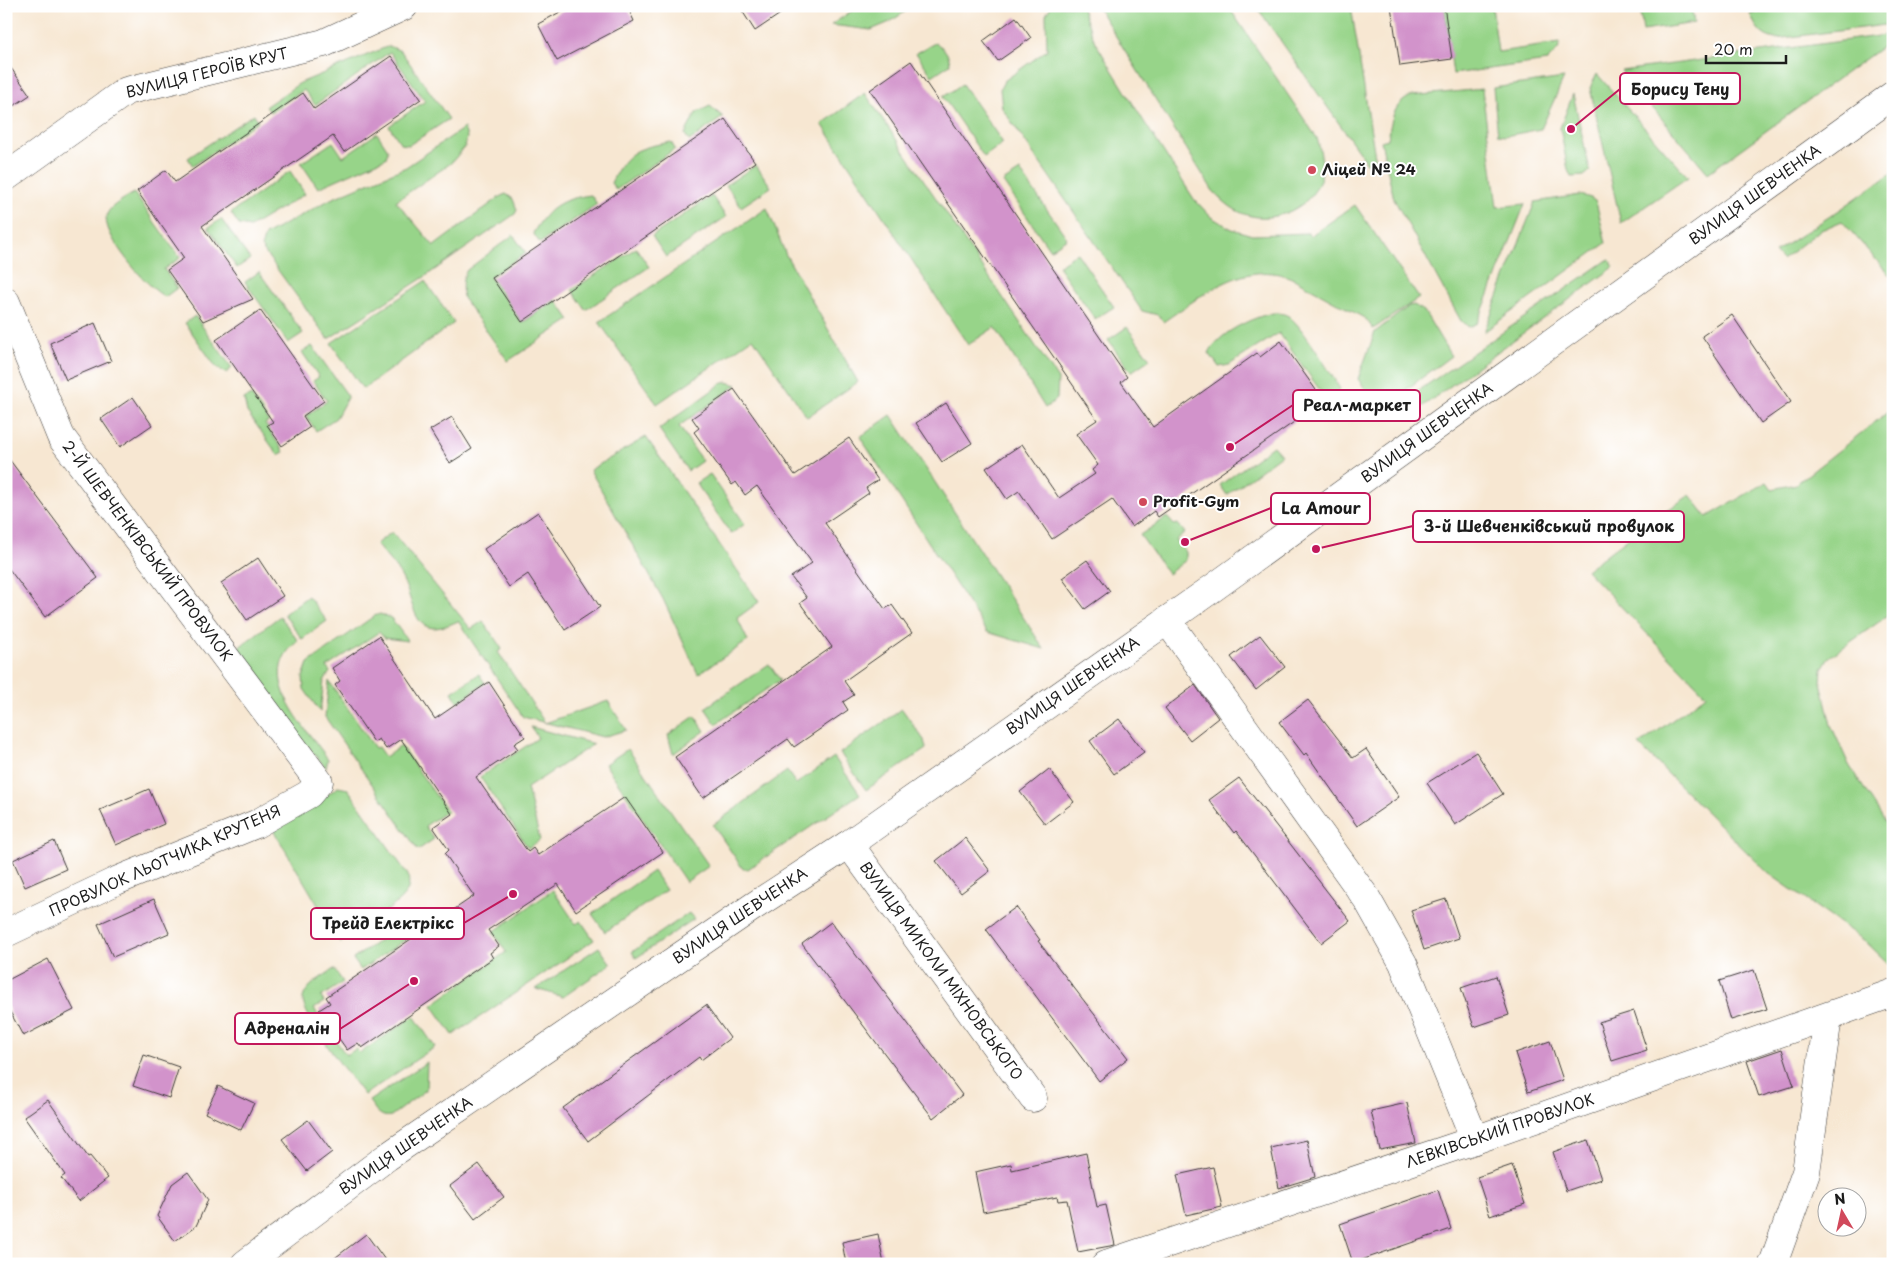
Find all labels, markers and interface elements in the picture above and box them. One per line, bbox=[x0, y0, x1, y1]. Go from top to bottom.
scale bar bbox=[1706, 32, 1786, 64]
text: 20 m bbox=[1714, 37, 1753, 60]
street label: ВУЛИЦЯ ГЕРОЇВ КРУТ bbox=[123, 40, 291, 103]
callout: Борису Тену bbox=[1620, 73, 1740, 104]
text: Борису Тену bbox=[1631, 76, 1729, 100]
street label: ВУЛИЦЯ ШЕВЧЕНКА bbox=[1683, 138, 1825, 250]
place label: Ліцей № 24 bbox=[1322, 157, 1416, 180]
marker: Ліцей № 24 bbox=[1306, 164, 1318, 176]
street label: ВУЛИЦЯ ШЕВЧЕНКА bbox=[1355, 376, 1497, 488]
callout: Реал-маркет bbox=[1293, 390, 1420, 421]
text: Реал-маркет bbox=[1303, 392, 1412, 416]
street label: 2-Й ШЕВЧЕНКІВСЬКИЙ ПРОВУЛОК bbox=[58, 435, 239, 665]
place label: Profit-Gym bbox=[1153, 489, 1239, 512]
callout: La Amour bbox=[1271, 493, 1370, 524]
text: La Amour bbox=[1281, 495, 1361, 519]
marker: Profit-Gym bbox=[1137, 496, 1149, 508]
callout: 3-й Шевченківський провулок bbox=[1413, 511, 1684, 542]
text: 3-й Шевченківський провулок bbox=[1424, 513, 1675, 537]
street label: ВУЛИЦЯ ШЕВЧЕНКА bbox=[1001, 630, 1144, 740]
street label: ПРОВУЛОК ЛЬОТЧИКА КРУТЕНЯ bbox=[45, 798, 284, 921]
street label: ВУЛИЦЯ МИКОЛИ МІХНОВСЬКОГО bbox=[855, 856, 1029, 1084]
street label: ВУЛИЦЯ ШЕВЧЕНКА bbox=[667, 861, 811, 969]
callout: Трейд Електрікс bbox=[311, 908, 464, 939]
text: Трейд Електрікс bbox=[322, 910, 454, 934]
callout: Адреналін bbox=[235, 1013, 340, 1044]
text: Адреналін bbox=[243, 1015, 330, 1039]
street label: ЛЕВКІВСЬКИЙ ПРОВУЛОК bbox=[1402, 1086, 1597, 1173]
street label: ВУЛИЦЯ ШЕВЧЕНКА bbox=[334, 1090, 477, 1200]
text: N bbox=[1833, 1187, 1847, 1210]
north arrow bbox=[1816, 1188, 1866, 1238]

